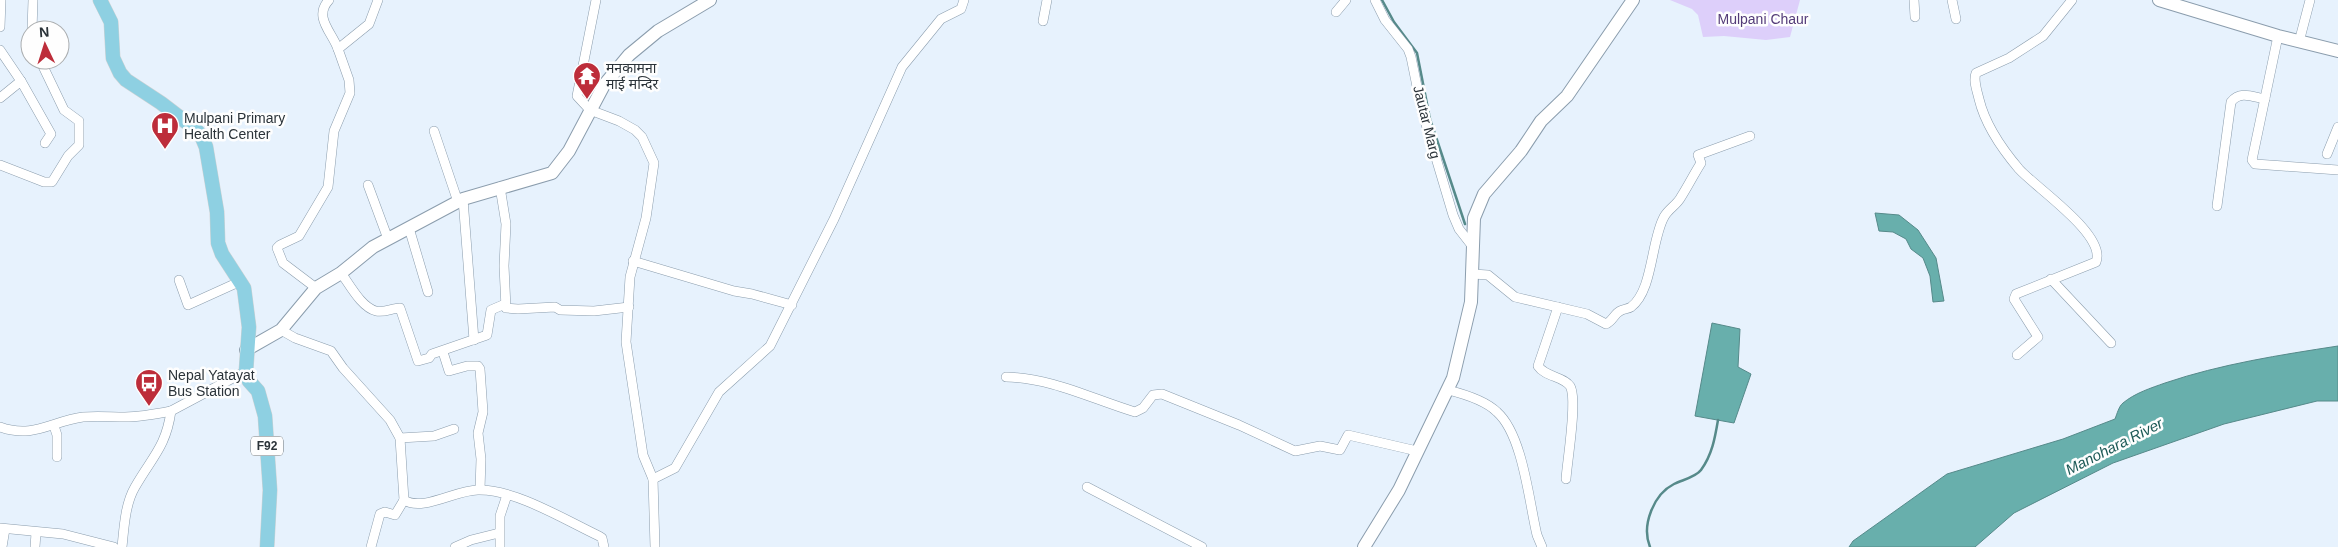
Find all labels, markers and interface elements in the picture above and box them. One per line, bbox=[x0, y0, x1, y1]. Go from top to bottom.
park label: Mulpani Chaur bbox=[1717, 11, 1809, 27]
north arrow bbox=[20, 20, 70, 70]
text: N bbox=[38, 24, 50, 40]
place label: मनकामना माई मन्दिर bbox=[606, 60, 659, 92]
temple icon: मनकामना माई मन्दिर bbox=[572, 61, 602, 100]
street label: Jautar Marg bbox=[1410, 84, 1444, 160]
place label: Mulpani Primary Health Center bbox=[184, 110, 285, 142]
hospital icon: Mulpani Primary Health Center bbox=[150, 111, 180, 150]
place label: Nepal Yatayat Bus Station bbox=[168, 367, 255, 399]
bus stop icon: Nepal Yatayat Bus Station bbox=[134, 368, 164, 407]
water label: Manohara River bbox=[2063, 414, 2166, 478]
road number: F92 bbox=[251, 436, 283, 456]

